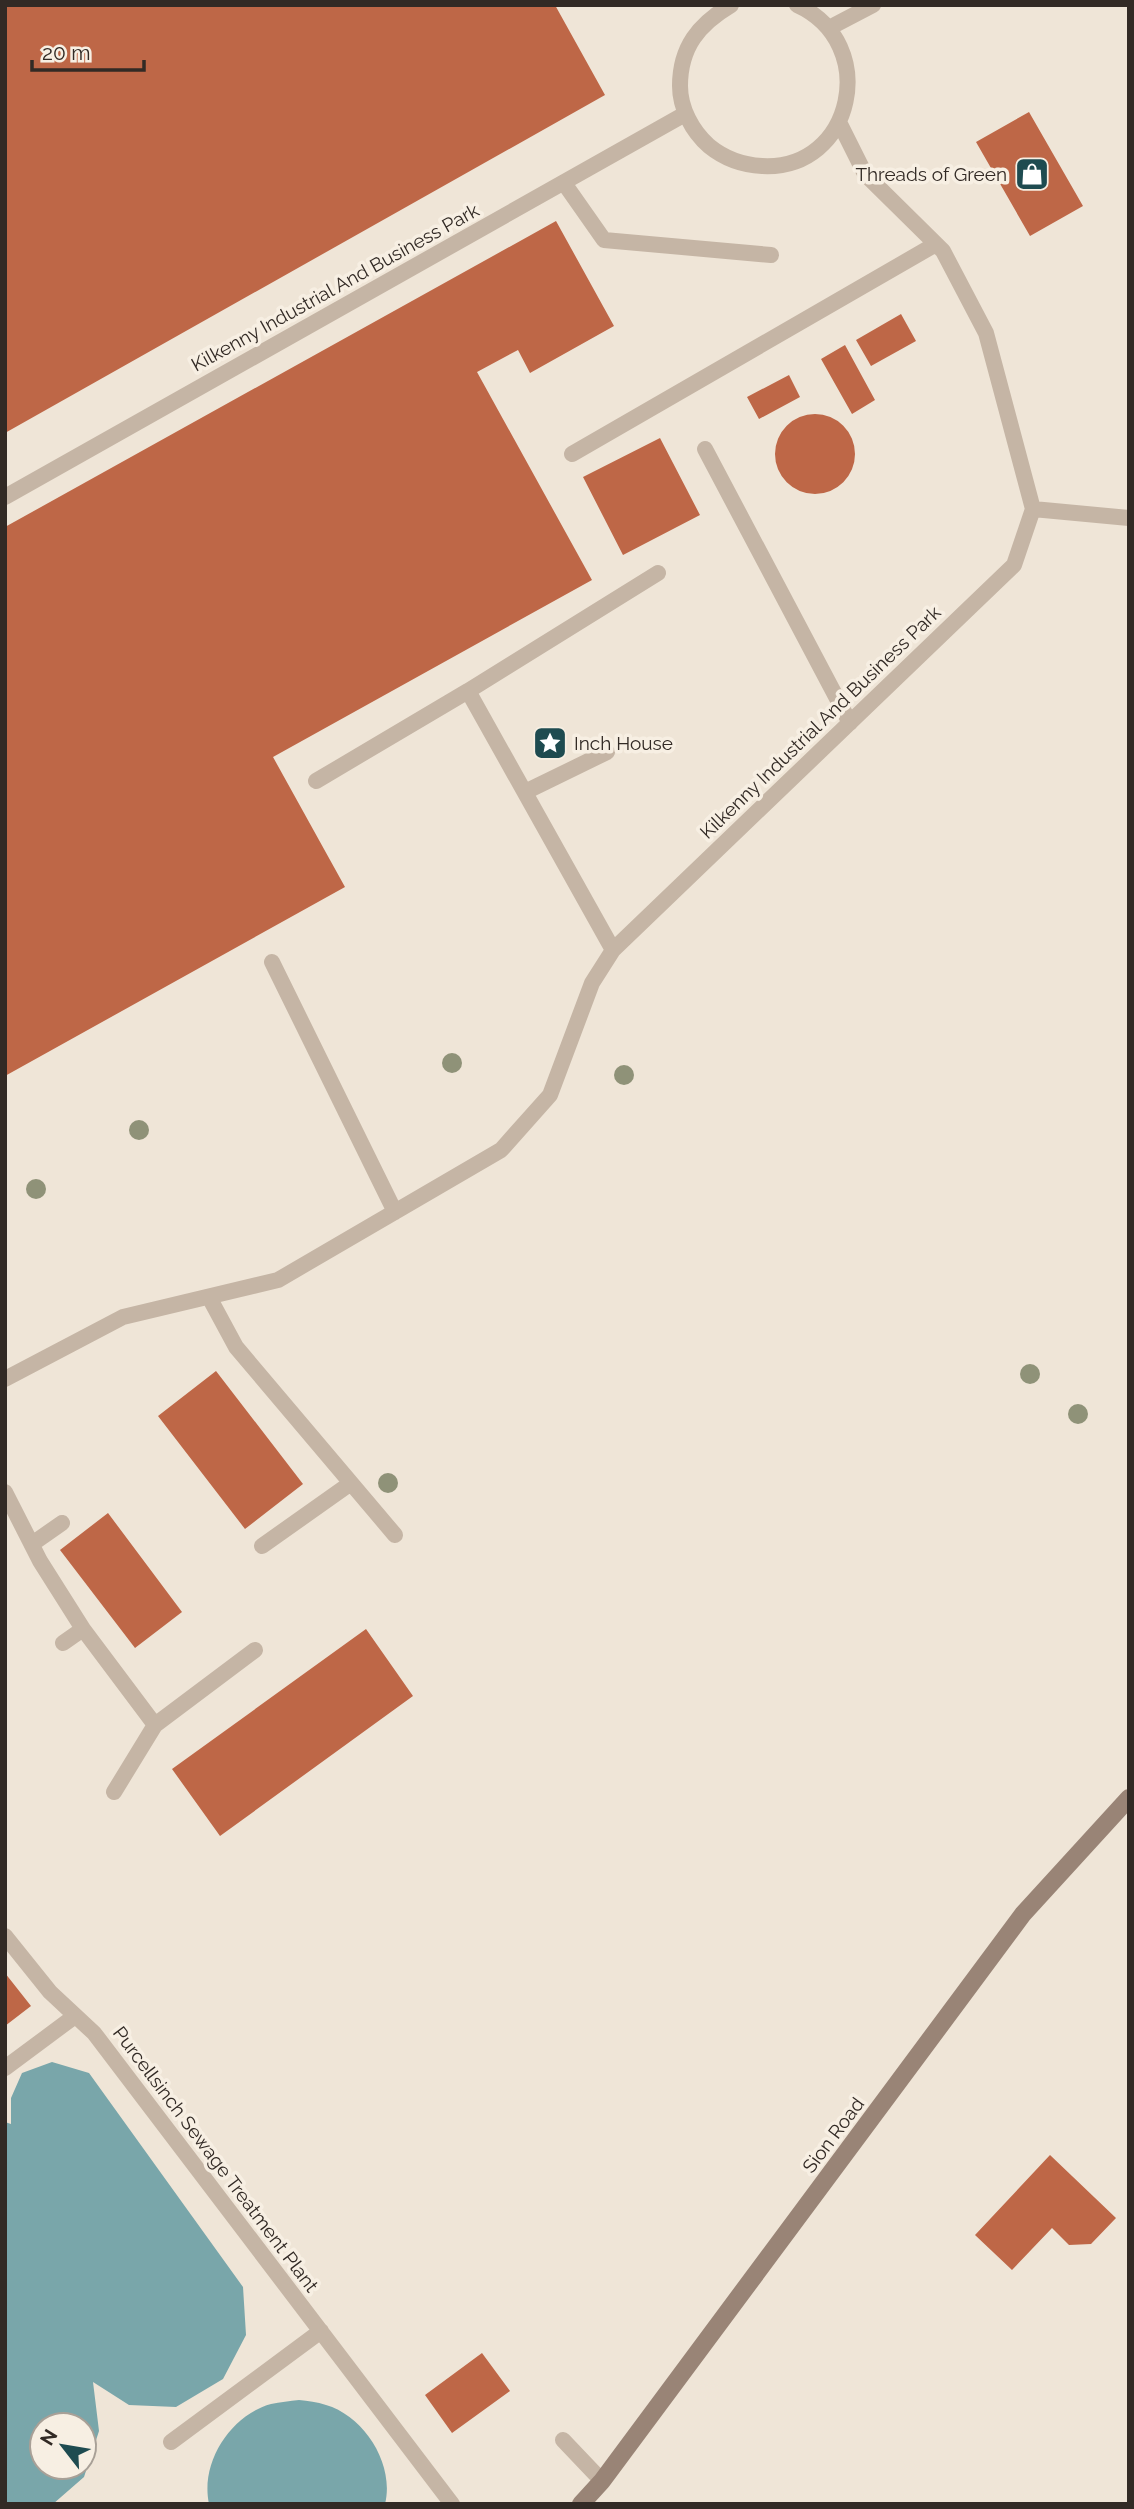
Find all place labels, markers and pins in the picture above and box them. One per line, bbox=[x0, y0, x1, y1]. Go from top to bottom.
shop icon: Threads of Green bbox=[1013, 155, 1051, 193]
place label: Threads of Green bbox=[855, 163, 1007, 185]
place icon: Inch House bbox=[531, 724, 569, 762]
place label: Inch House bbox=[574, 732, 673, 754]

